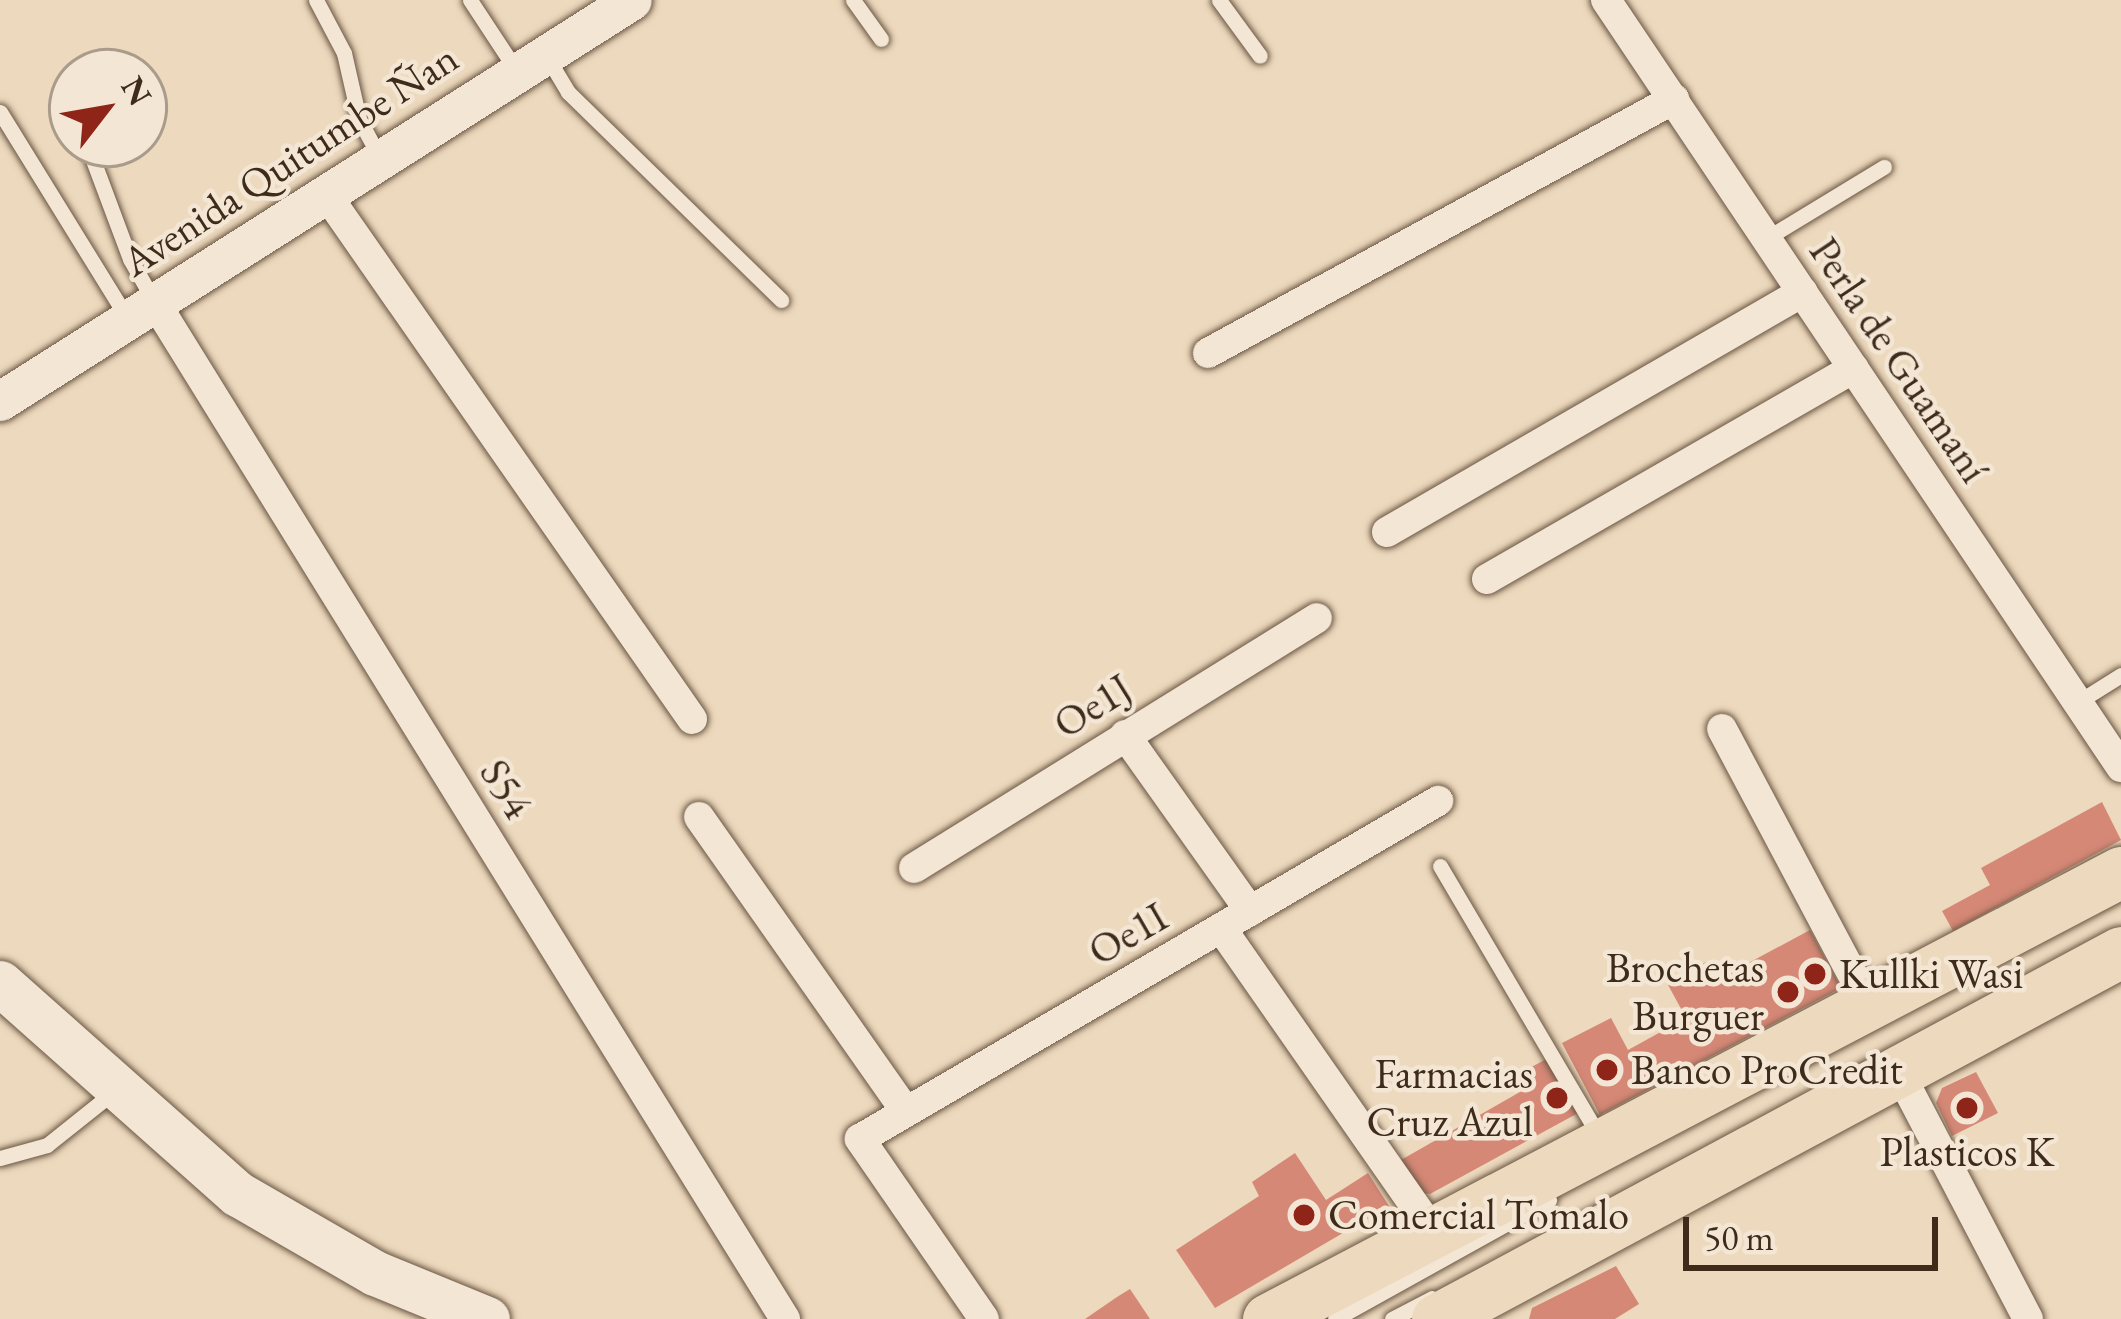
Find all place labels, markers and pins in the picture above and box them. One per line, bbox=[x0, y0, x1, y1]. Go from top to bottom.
place label: Brochetas Burguer bbox=[1606, 943, 1764, 1042]
place label: Kullki Wasi bbox=[1839, 949, 2023, 999]
marker: Kullki Wasi bbox=[1802, 961, 1828, 987]
marker: Brochetas Burguer bbox=[1775, 979, 1801, 1005]
place label: Banco ProCredit bbox=[1631, 1045, 1903, 1095]
place label: Farmacias Cruz Azul bbox=[1367, 1049, 1533, 1148]
marker: Banco ProCredit bbox=[1594, 1057, 1620, 1083]
marker: Farmacias Cruz Azul bbox=[1544, 1085, 1570, 1111]
marker: Plasticos K bbox=[1954, 1095, 1980, 1121]
place label: Plasticos K bbox=[1880, 1127, 2054, 1177]
place label: Comercial Tomalo bbox=[1328, 1190, 1629, 1240]
marker: Comercial Tomalo bbox=[1291, 1202, 1317, 1228]

